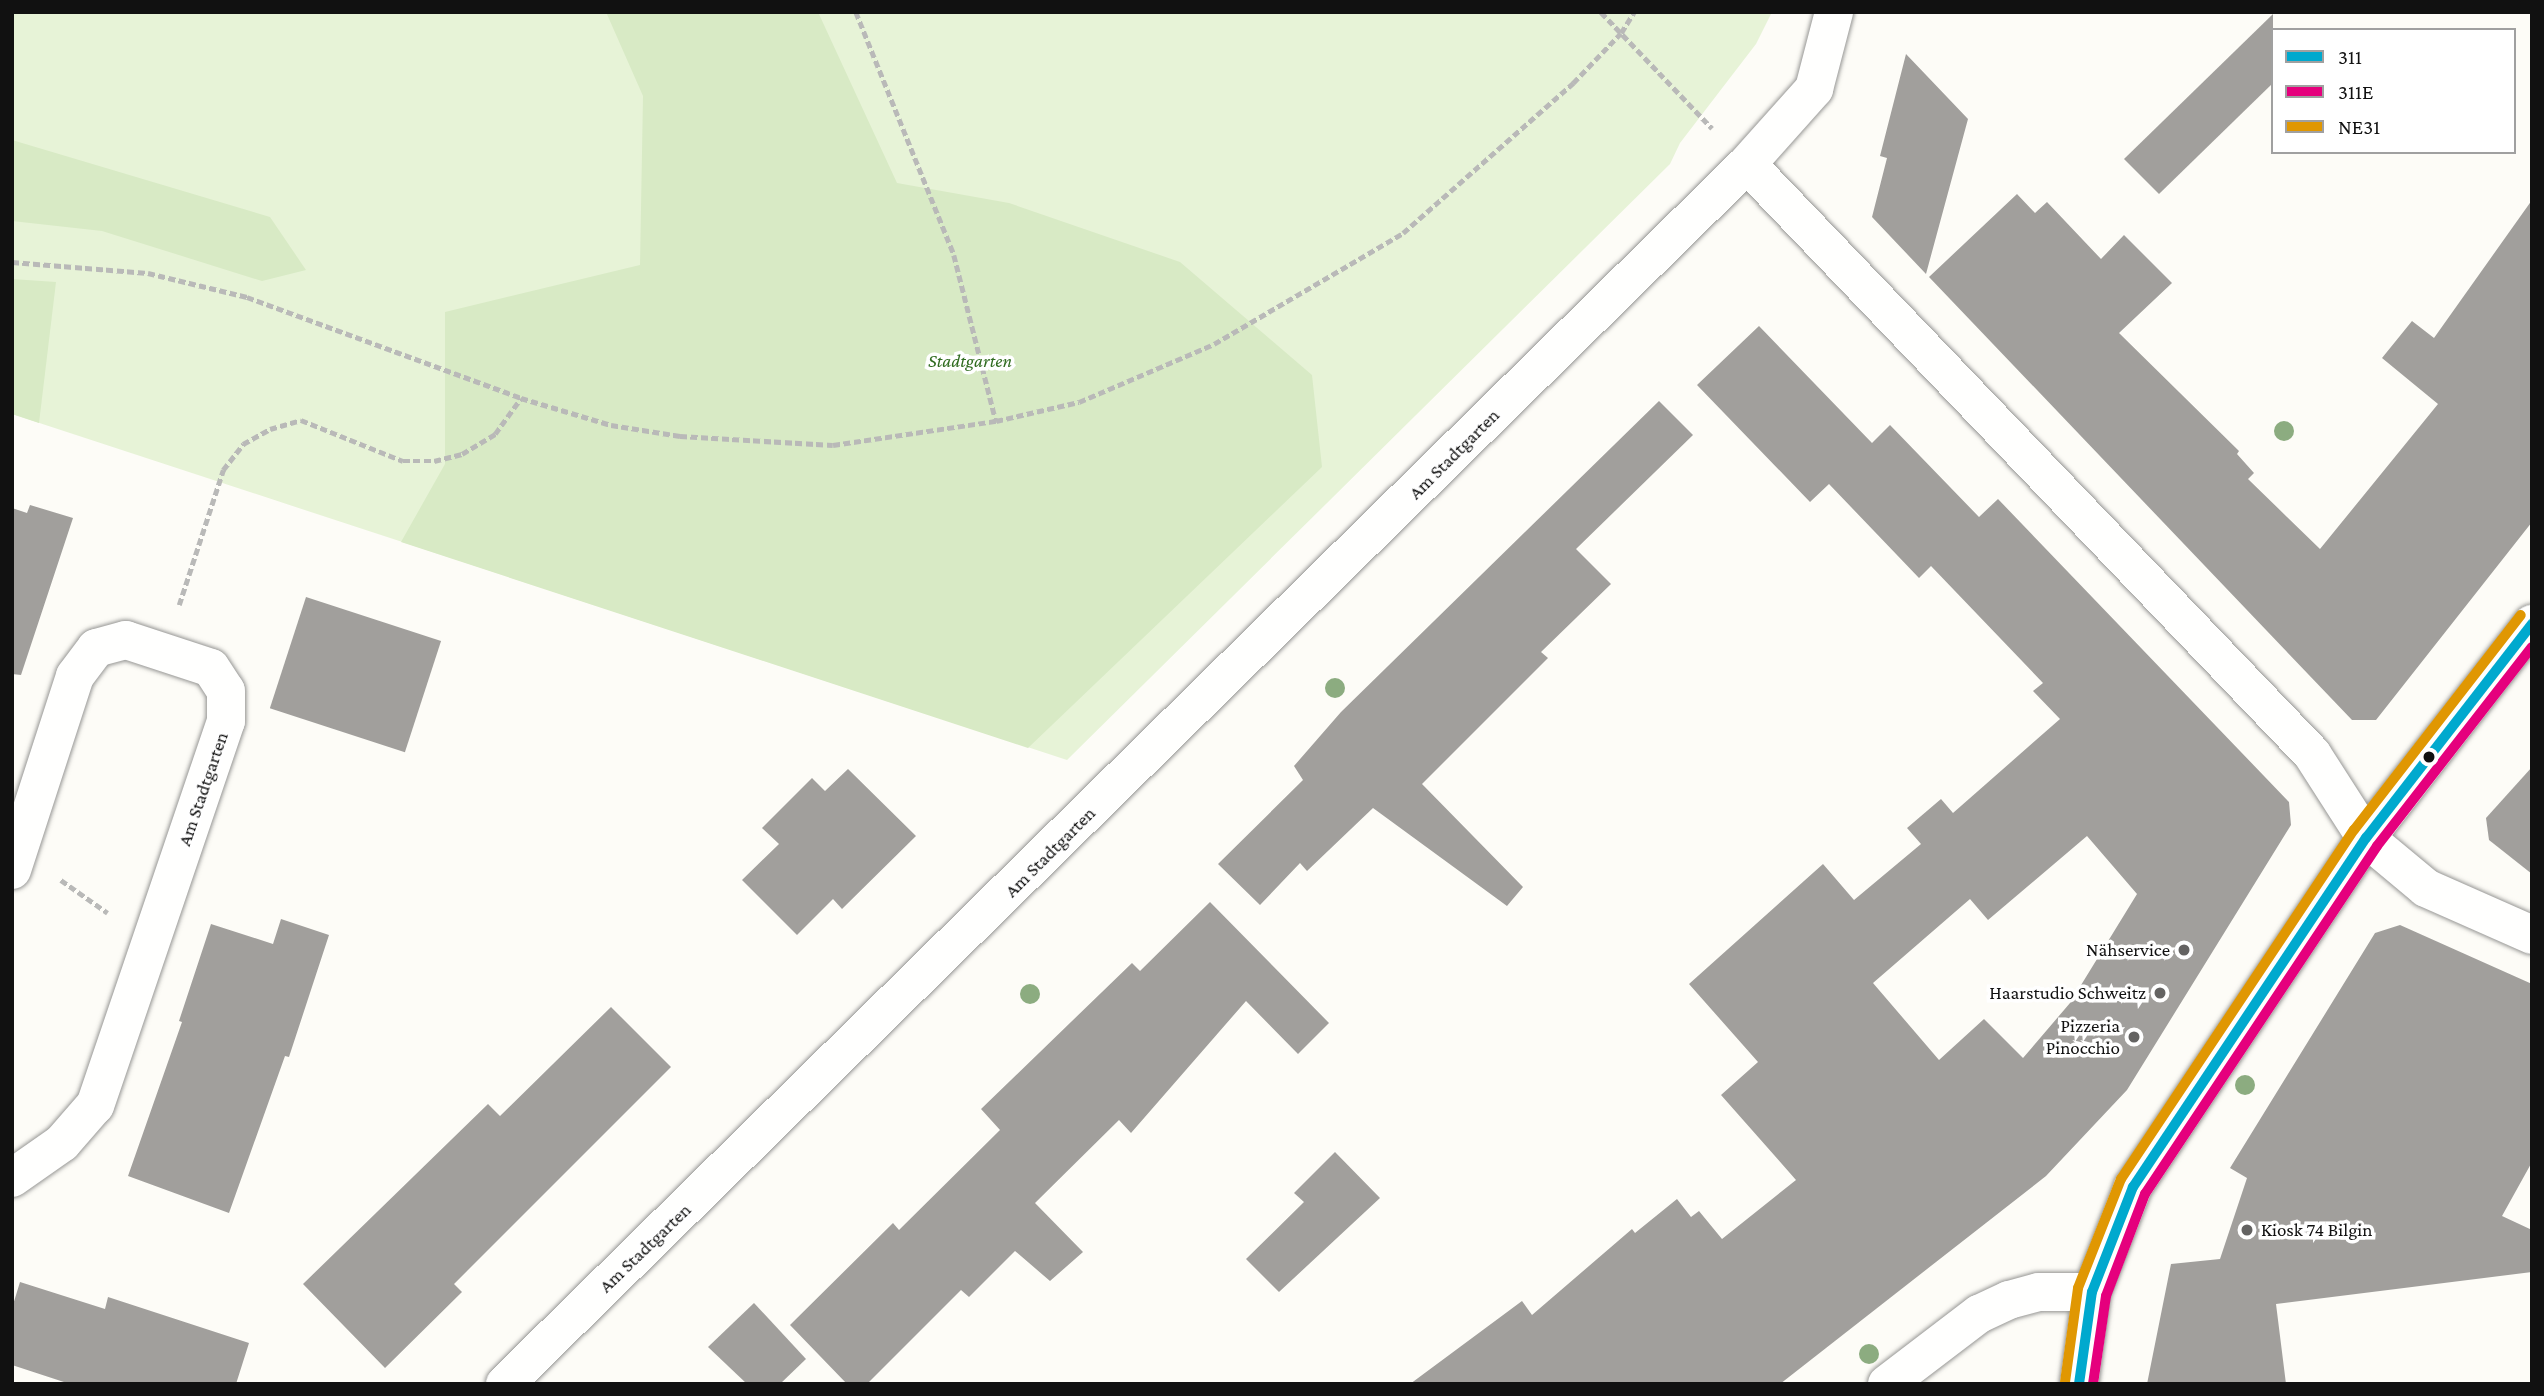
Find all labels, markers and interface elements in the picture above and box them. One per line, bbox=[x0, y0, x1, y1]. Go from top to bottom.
legend bbox=[2271, 28, 2516, 154]
text: 311 bbox=[2338, 45, 2362, 69]
text: 311E bbox=[2338, 80, 2373, 104]
text: NE31 bbox=[2338, 115, 2380, 139]
park label: Stadtgarten bbox=[928, 350, 1012, 372]
street label: Am Stadtgarten bbox=[1404, 404, 1504, 504]
street label: Am Stadtgarten bbox=[173, 729, 233, 849]
unlabelled marker bbox=[2422, 750, 2436, 764]
street label: Am Stadtgarten bbox=[1000, 802, 1100, 902]
place label: Nähservice bbox=[2086, 939, 2170, 961]
marker: Nähservice bbox=[2176, 942, 2192, 958]
place label: Haarstudio Schweitz bbox=[1989, 982, 2146, 1004]
marker: Haarstudio Schweitz bbox=[2152, 985, 2168, 1001]
place label: Pizzeria Pinocchio bbox=[2046, 1015, 2120, 1059]
marker: Pizzeria Pinocchio bbox=[2126, 1029, 2142, 1045]
street label: Am Stadtgarten bbox=[594, 1198, 696, 1298]
place label: Kiosk 74 Bilgin bbox=[2261, 1219, 2373, 1241]
marker: Kiosk 74 Bilgin bbox=[2239, 1222, 2255, 1238]

